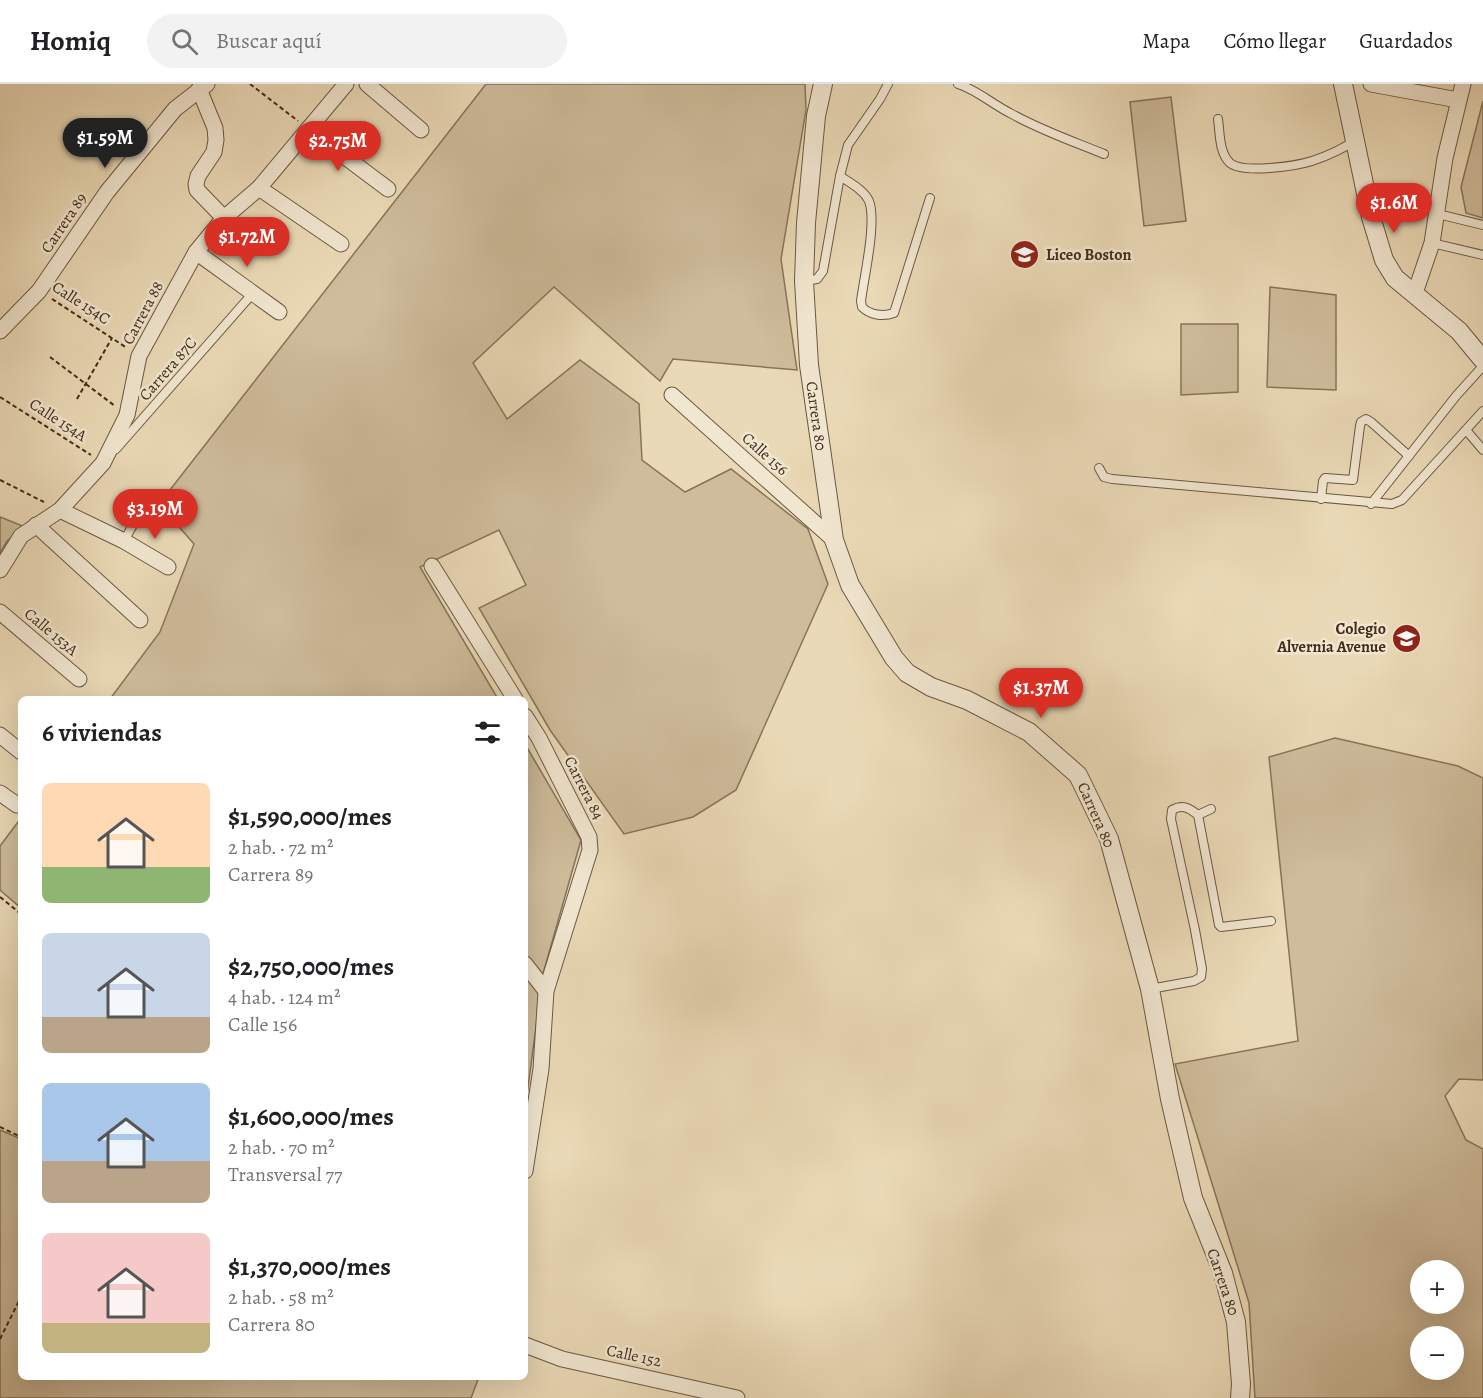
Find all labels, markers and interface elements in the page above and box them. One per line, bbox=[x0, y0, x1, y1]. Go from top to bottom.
search box bbox=[147, 14, 567, 68]
text: Homiq bbox=[30, 22, 111, 60]
icon: search bbox=[168, 25, 201, 58]
text: Buscar aquí bbox=[216, 26, 322, 56]
text: Mapa bbox=[1142, 27, 1190, 55]
text: Cómo llegar bbox=[1223, 27, 1326, 55]
text: Guardados bbox=[1359, 27, 1453, 55]
pin: $1.59M bbox=[56, 118, 154, 169]
pin: $2.75M bbox=[289, 121, 387, 172]
text: $1.59M bbox=[77, 124, 133, 151]
text: $2.75M bbox=[309, 127, 367, 154]
pin: $1.6M bbox=[1352, 183, 1436, 234]
street label: Carrera 89 bbox=[36, 189, 92, 257]
text: $1.6M bbox=[1370, 189, 1418, 216]
pin: $1.72M bbox=[198, 217, 296, 268]
text: $1.72M bbox=[219, 223, 276, 250]
school or university icon: Liceo Boston bbox=[1009, 239, 1041, 271]
place label: Liceo Boston bbox=[1046, 244, 1132, 266]
street label: Calle 154C bbox=[48, 276, 114, 330]
street label: Carrera 88 bbox=[117, 277, 169, 349]
street label: Carrera 87C bbox=[134, 332, 202, 406]
street label: Carrera 80 bbox=[800, 380, 832, 452]
street label: Calle 154A bbox=[25, 393, 92, 447]
street label: Calle 156 bbox=[737, 427, 793, 481]
pin: $3.19M bbox=[106, 489, 204, 540]
text: $3.19M bbox=[127, 495, 183, 522]
street label: Calle 153A bbox=[19, 603, 83, 661]
place label: Colegio Alvernia Avenue bbox=[1276, 618, 1386, 658]
school or university icon: Colegio Alvernia Avenue bbox=[1391, 622, 1423, 654]
pin: $1.37M bbox=[992, 668, 1090, 719]
text: $1.37M bbox=[1013, 674, 1069, 701]
text: 6 viviendas bbox=[42, 715, 162, 750]
icon: filters bbox=[471, 716, 504, 749]
street label: Carrera 84 bbox=[559, 753, 609, 823]
street label: Carrera 80 bbox=[1072, 779, 1120, 851]
text: $1,590,000/mes bbox=[228, 799, 392, 834]
icon: home bbox=[90, 807, 162, 879]
text: 2 hab. · 72 m² bbox=[228, 834, 333, 861]
text: Carrera 89 bbox=[228, 861, 313, 888]
text: $2,750,000/mes bbox=[228, 949, 394, 984]
icon: home bbox=[90, 957, 162, 1029]
text: 4 hab. · 124 m² bbox=[228, 984, 341, 1011]
text: Calle 156 bbox=[228, 1011, 297, 1038]
text: $1,600,000/mes bbox=[228, 1099, 394, 1134]
icon: home bbox=[90, 1107, 162, 1179]
text: 2 hab. · 70 m² bbox=[228, 1134, 335, 1161]
text: Transversal 77 bbox=[228, 1161, 342, 1188]
street label: Carrera 80 bbox=[1201, 1246, 1245, 1318]
text: $1,370,000/mes bbox=[228, 1249, 391, 1284]
icon: home bbox=[90, 1257, 162, 1329]
map controls bbox=[1410, 1260, 1464, 1380]
button: + bbox=[1410, 1260, 1464, 1314]
text: 2 hab. · 58 m² bbox=[228, 1284, 334, 1311]
text: Carrera 80 bbox=[228, 1311, 315, 1338]
button: − bbox=[1410, 1326, 1464, 1380]
street label: Calle 152 bbox=[605, 1339, 664, 1373]

